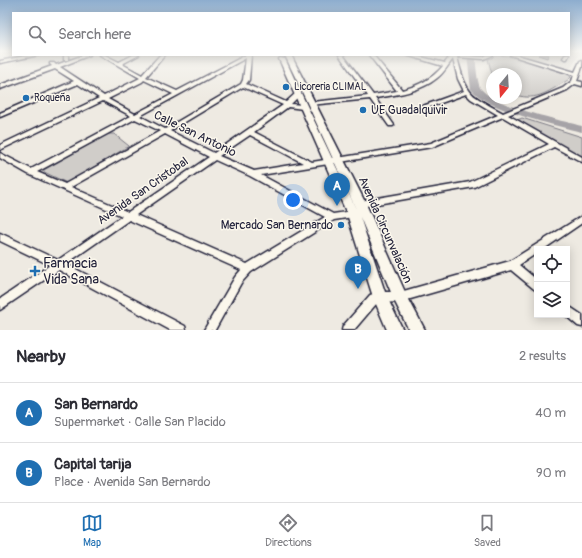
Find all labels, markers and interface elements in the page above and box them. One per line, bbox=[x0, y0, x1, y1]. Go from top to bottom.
search box bbox=[12, 12, 570, 56]
icon: search bbox=[26, 23, 48, 45]
text: Search here bbox=[58, 25, 131, 44]
north arrow bbox=[486, 68, 522, 104]
place label: Licoreria CLIMAL bbox=[294, 81, 367, 93]
marker: Licoreria CLIMAL bbox=[281, 82, 291, 92]
place label: Roqueña bbox=[34, 92, 71, 104]
marker: Roqueña bbox=[21, 93, 31, 103]
place label: UE Guadalquivir bbox=[371, 103, 448, 118]
marker: UE Guadalquivir bbox=[358, 105, 368, 115]
street label: Calle San Antonio bbox=[151, 108, 239, 161]
street label: Avenida San Cristobal bbox=[95, 154, 191, 228]
pin: A bbox=[324, 173, 350, 206]
street label: Avenida Circunvalación bbox=[355, 174, 415, 286]
your location bbox=[283, 190, 303, 210]
place label: Mercado San Bernardo bbox=[221, 218, 334, 233]
marker: Mercado San Bernardo bbox=[336, 220, 346, 230]
map controls bbox=[534, 246, 570, 318]
button: locate bbox=[534, 246, 570, 282]
place label: Farmacia Vida Sana bbox=[43, 255, 99, 288]
pin: B bbox=[345, 256, 371, 289]
marker: Farmacia Vida Sana bbox=[30, 266, 40, 276]
button: layers bbox=[534, 282, 570, 318]
text: Nearby bbox=[16, 346, 65, 367]
text: 2 results bbox=[519, 348, 566, 364]
text: San Bernardo bbox=[54, 395, 138, 414]
text: A bbox=[25, 405, 33, 421]
text: 40 m bbox=[535, 405, 566, 421]
text: Supermarket · Calle San Placido bbox=[54, 414, 226, 430]
text: Capital tarija bbox=[54, 455, 132, 474]
text: B bbox=[25, 465, 33, 481]
text: 90 m bbox=[536, 465, 566, 481]
text: Place · Avenida San Bernardo bbox=[54, 474, 210, 490]
tab: Map bbox=[81, 512, 103, 549]
tab: Directions bbox=[265, 512, 312, 549]
tab: Saved bbox=[474, 512, 501, 549]

